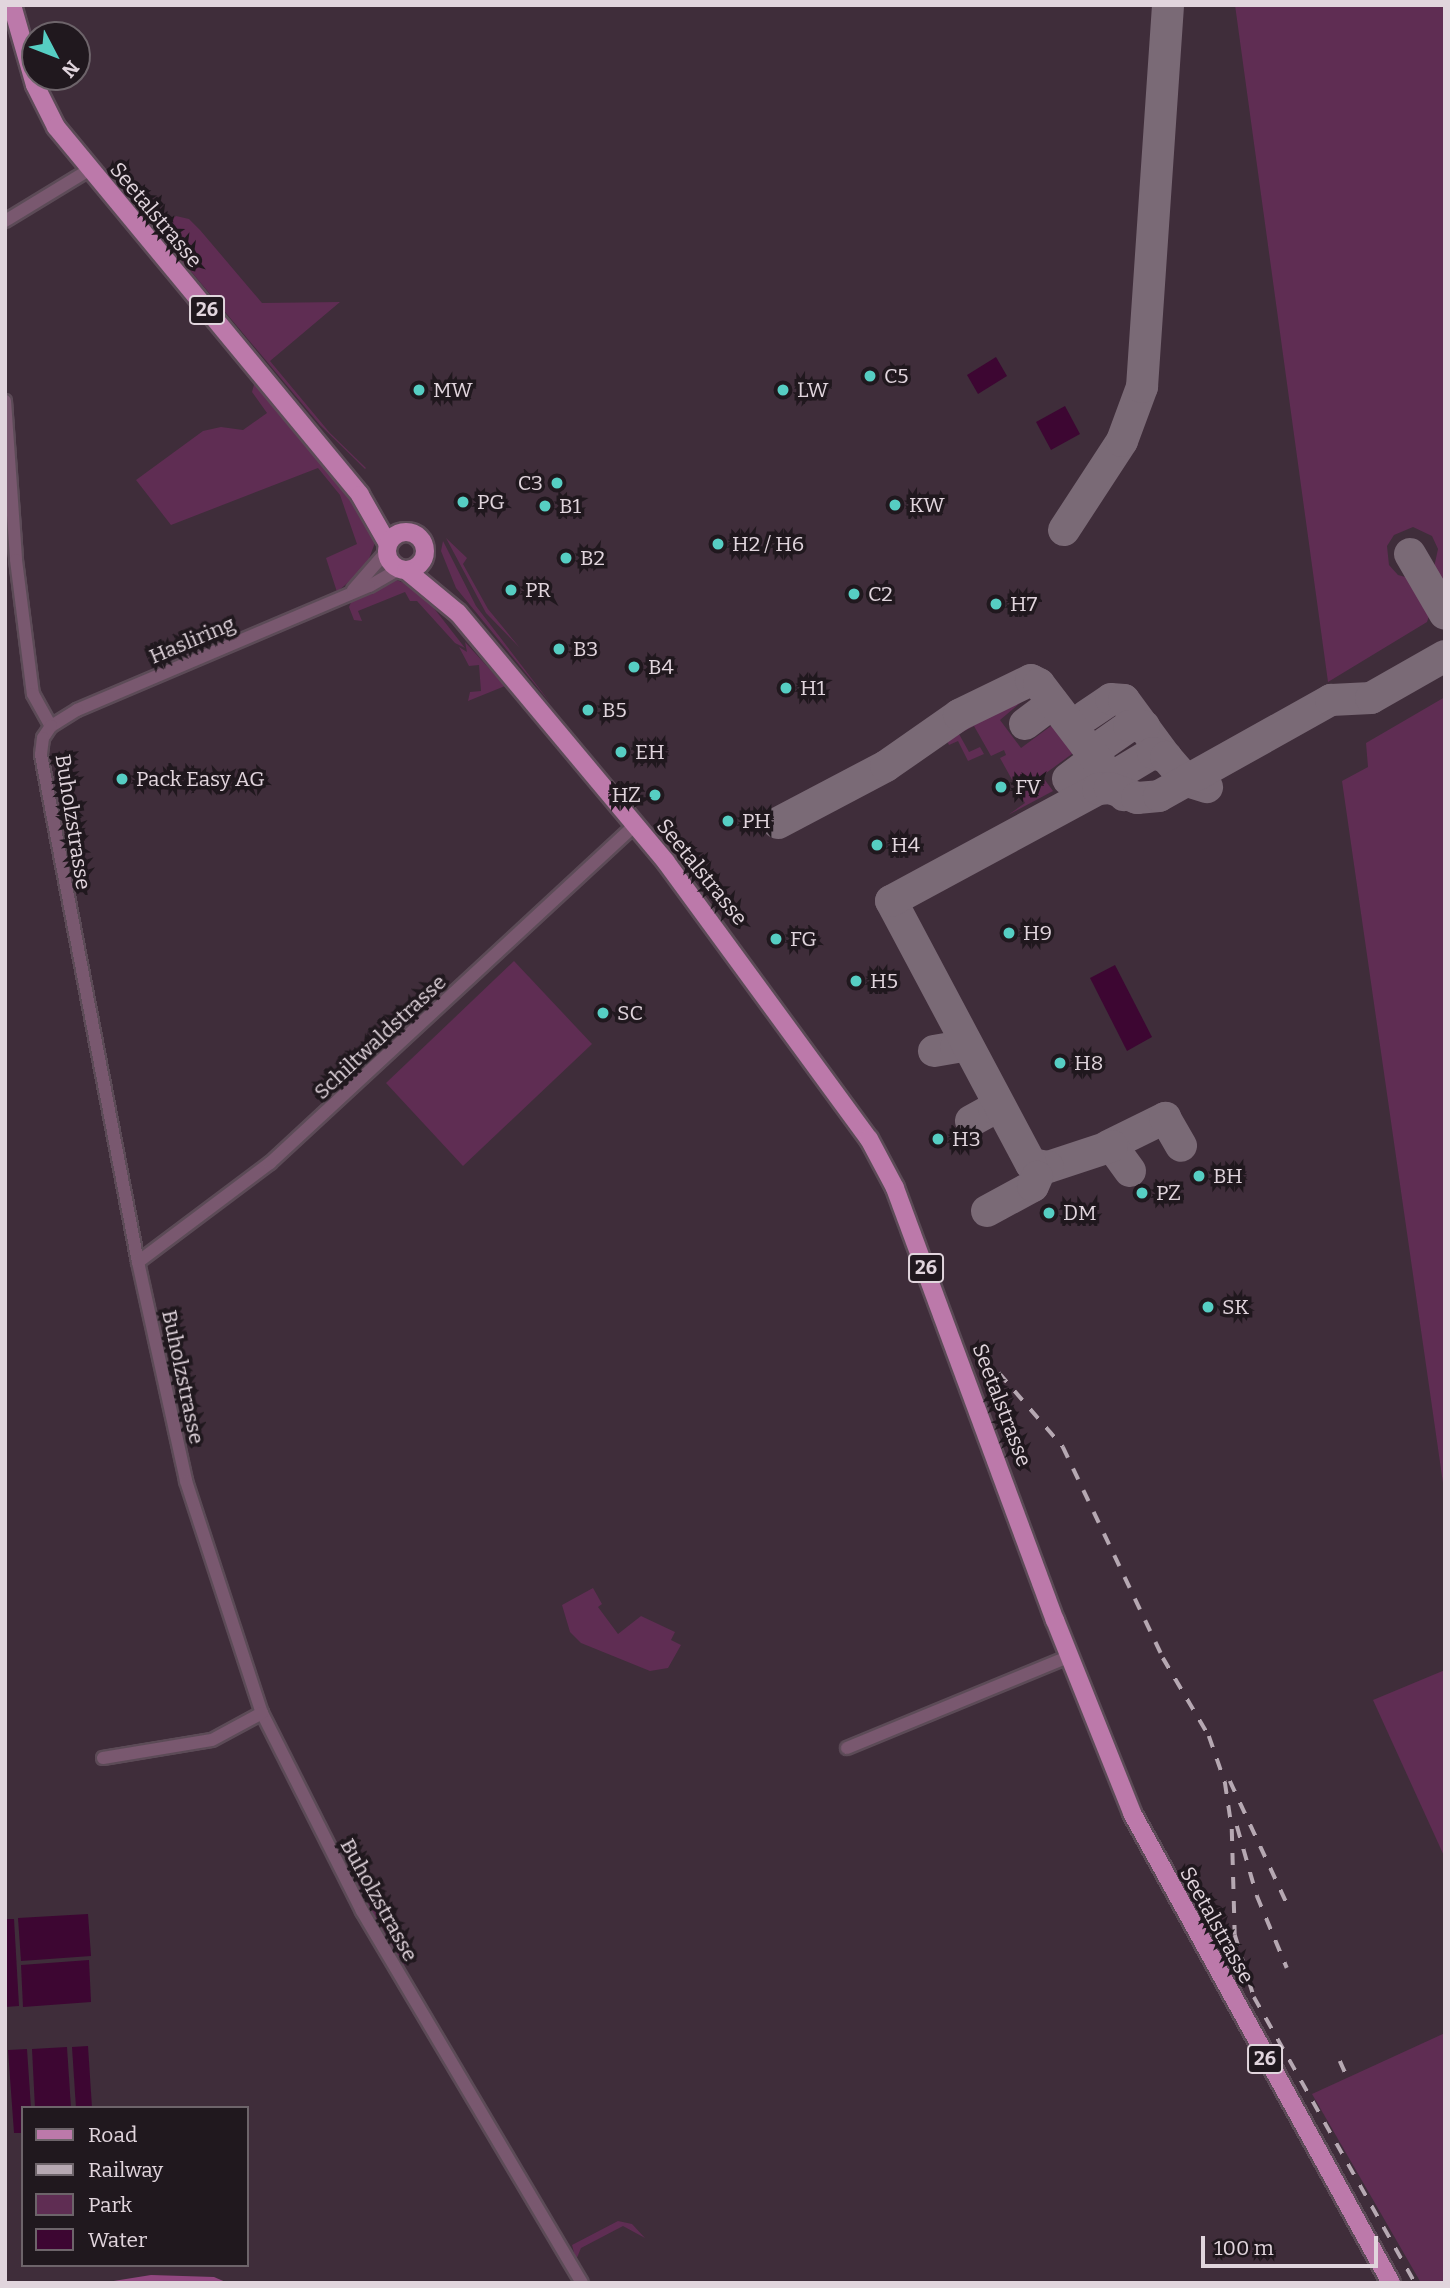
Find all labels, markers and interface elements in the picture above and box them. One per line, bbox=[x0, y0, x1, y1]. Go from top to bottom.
north arrow bbox=[21, 21, 91, 91]
text: N bbox=[57, 56, 84, 82]
street label: Seetalstrasse bbox=[105, 157, 207, 273]
road number: 26 bbox=[188, 294, 226, 326]
place label: C5 bbox=[884, 363, 908, 389]
marker: C5 bbox=[862, 368, 878, 384]
place label: MW bbox=[433, 377, 473, 403]
place label: LW bbox=[797, 377, 828, 403]
marker: MW bbox=[411, 382, 427, 398]
marker: LW bbox=[775, 382, 791, 398]
place label: C3 bbox=[518, 470, 543, 496]
marker: C3 bbox=[549, 475, 565, 491]
place label: PG bbox=[477, 489, 505, 515]
place label: KW bbox=[909, 492, 945, 518]
place label: B1 bbox=[559, 493, 581, 519]
marker: PG bbox=[455, 494, 471, 510]
marker: KW bbox=[887, 497, 903, 513]
marker: B1 bbox=[537, 498, 553, 514]
place label: H2 / H6 bbox=[732, 531, 804, 557]
marker: H2 / H6 bbox=[710, 536, 726, 552]
place label: B2 bbox=[580, 545, 605, 571]
marker: B2 bbox=[558, 550, 574, 566]
place label: PR bbox=[525, 577, 551, 603]
place label: C2 bbox=[868, 581, 893, 607]
marker: PR bbox=[503, 582, 519, 598]
marker: C2 bbox=[846, 586, 862, 602]
place label: H7 bbox=[1010, 591, 1037, 617]
marker: H7 bbox=[988, 596, 1004, 612]
street label: Hasliring bbox=[145, 611, 239, 669]
place label: B3 bbox=[573, 636, 598, 662]
marker: B3 bbox=[551, 641, 567, 657]
place label: B4 bbox=[648, 654, 674, 680]
marker: B4 bbox=[626, 659, 642, 675]
place label: H1 bbox=[800, 675, 825, 701]
marker: H1 bbox=[778, 680, 794, 696]
place label: B5 bbox=[602, 697, 627, 723]
marker: B5 bbox=[580, 702, 596, 718]
place label: EH bbox=[635, 739, 665, 765]
marker: EH bbox=[613, 744, 629, 760]
street label: Buholzstrasse bbox=[50, 753, 96, 891]
place label: Pack Easy AG bbox=[136, 766, 265, 792]
marker: Pack Easy AG bbox=[114, 771, 130, 787]
place label: FV bbox=[1015, 774, 1041, 800]
marker: FV bbox=[993, 779, 1009, 795]
place label: HZ bbox=[612, 782, 641, 808]
marker: HZ bbox=[647, 787, 663, 803]
place label: PH bbox=[742, 808, 771, 834]
marker: PH bbox=[720, 813, 736, 829]
street label: Seetalstrasse bbox=[651, 814, 753, 930]
place label: H4 bbox=[891, 832, 920, 858]
marker: H4 bbox=[869, 837, 885, 853]
place label: H9 bbox=[1023, 920, 1052, 946]
marker: H9 bbox=[1001, 925, 1017, 941]
place label: FG bbox=[790, 926, 817, 952]
marker: FG bbox=[768, 931, 784, 947]
place label: H5 bbox=[870, 968, 898, 994]
street label: Schiltwaldstrasse bbox=[309, 969, 451, 1105]
marker: H5 bbox=[848, 973, 864, 989]
place label: SC bbox=[617, 1000, 643, 1026]
marker: SC bbox=[595, 1005, 611, 1021]
place label: H8 bbox=[1074, 1050, 1103, 1076]
marker: H8 bbox=[1052, 1055, 1068, 1071]
place label: H3 bbox=[952, 1126, 981, 1152]
marker: H3 bbox=[930, 1131, 946, 1147]
place label: BH bbox=[1213, 1163, 1243, 1189]
marker: BH bbox=[1191, 1168, 1207, 1184]
place label: PZ bbox=[1156, 1180, 1181, 1206]
marker: PZ bbox=[1134, 1185, 1150, 1201]
place label: DM bbox=[1063, 1200, 1097, 1226]
marker: DM bbox=[1041, 1205, 1057, 1221]
road number: 26 bbox=[907, 1252, 945, 1284]
place label: SK bbox=[1222, 1294, 1249, 1320]
marker: SK bbox=[1200, 1299, 1216, 1315]
street label: Buholzstrasse bbox=[156, 1308, 210, 1446]
street label: Seetalstrasse bbox=[967, 1340, 1037, 1470]
street label: Buholzstrasse bbox=[335, 1834, 423, 1966]
street label: Seetalstrasse bbox=[1175, 1862, 1259, 1988]
road number: 26 bbox=[1246, 2044, 1284, 2074]
legend bbox=[21, 2106, 248, 2267]
text: Road bbox=[88, 2122, 137, 2148]
text: Railway bbox=[88, 2157, 163, 2183]
text: Park bbox=[88, 2192, 132, 2218]
scale bar bbox=[1205, 2222, 1382, 2266]
text: Water bbox=[88, 2227, 147, 2253]
text: 100 m bbox=[1214, 2235, 1274, 2261]

